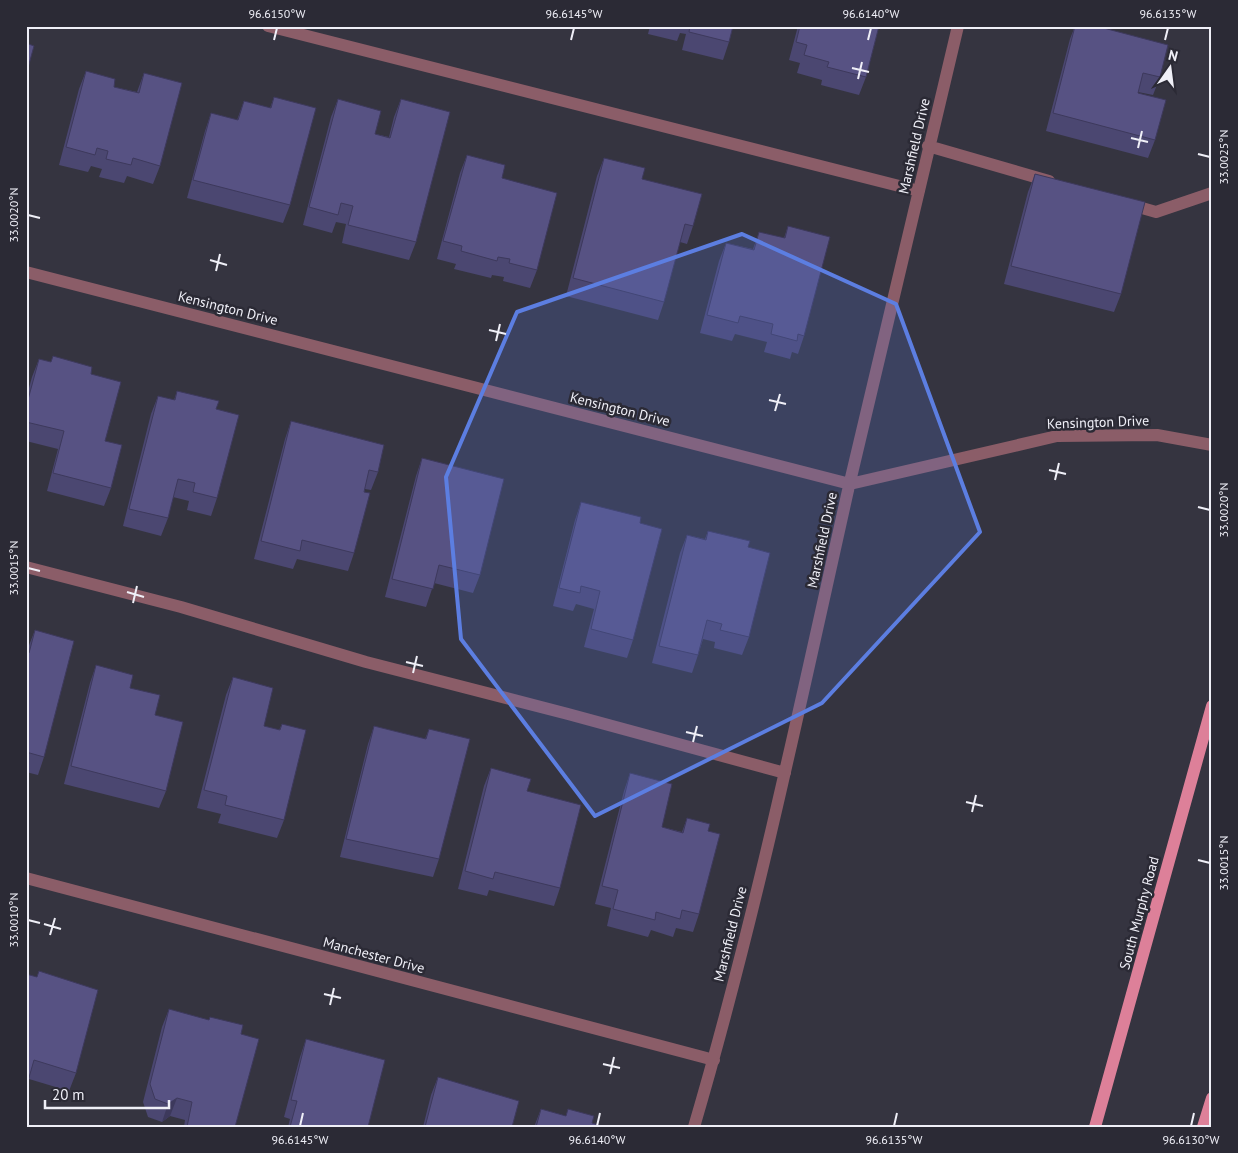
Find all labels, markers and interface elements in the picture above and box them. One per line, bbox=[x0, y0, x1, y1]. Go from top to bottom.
text: 96.6150°W bbox=[249, 6, 305, 21]
text: 96.6145°W bbox=[546, 6, 602, 21]
text: 96.6140°W bbox=[843, 6, 899, 21]
text: 96.6135°W bbox=[1140, 6, 1196, 21]
north arrow bbox=[1146, 42, 1196, 92]
text: N bbox=[1167, 46, 1180, 65]
street label: Marshfield Drive bbox=[894, 96, 934, 196]
text: 33.0025°N bbox=[1216, 130, 1231, 184]
text: 33.0020°N bbox=[6, 188, 21, 242]
street label: Kensington Drive bbox=[176, 287, 280, 329]
street label: Kensington Drive bbox=[568, 388, 672, 430]
street label: Kensington Drive bbox=[1047, 411, 1149, 433]
text: 33.0020°N bbox=[1216, 483, 1231, 537]
street label: Marshfield Drive bbox=[803, 490, 841, 590]
text: 33.0015°N bbox=[6, 541, 21, 595]
text: 33.0015°N bbox=[1216, 836, 1231, 890]
street label: South Murphy Road bbox=[1115, 854, 1163, 972]
street label: Marshfield Drive bbox=[709, 884, 751, 984]
text: 33.0010°N bbox=[6, 893, 21, 947]
street label: Manchester Drive bbox=[321, 933, 427, 977]
scale bar bbox=[45, 1078, 169, 1110]
text: 20 m bbox=[52, 1085, 85, 1104]
text: 96.6145°W bbox=[272, 1132, 328, 1147]
text: 96.6140°W bbox=[569, 1132, 625, 1147]
text: 96.6135°W bbox=[866, 1132, 922, 1147]
text: 96.6130°W bbox=[1163, 1132, 1219, 1147]

